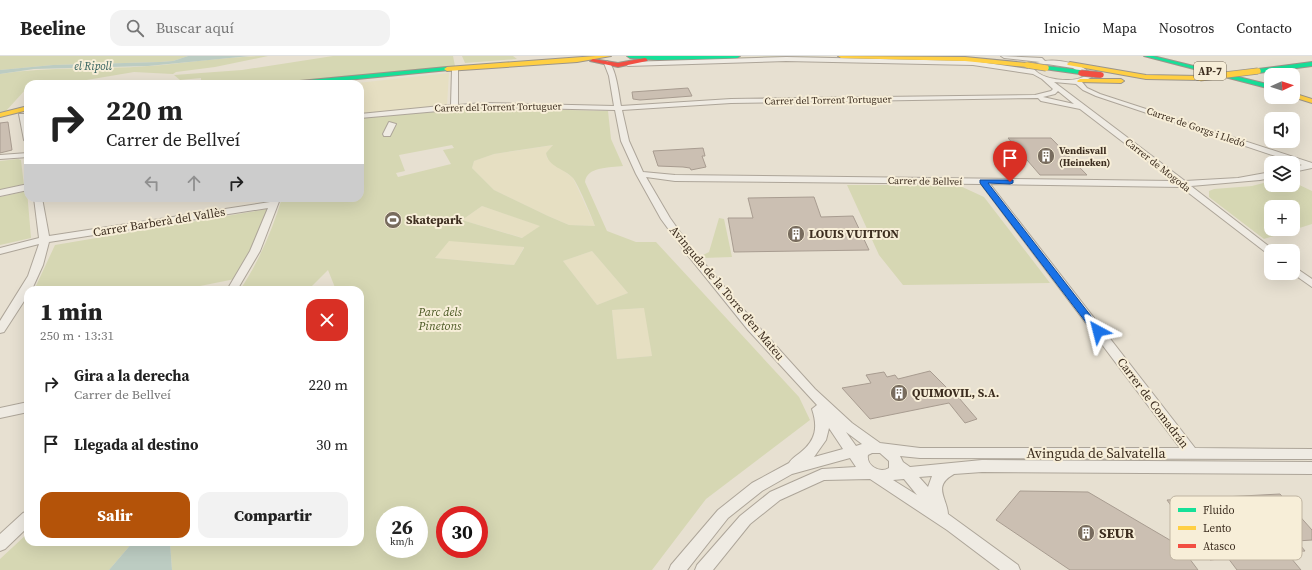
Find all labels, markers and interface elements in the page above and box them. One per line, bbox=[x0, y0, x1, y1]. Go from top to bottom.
search box bbox=[110, 10, 390, 46]
text: Beeline bbox=[20, 15, 86, 41]
icon: search bbox=[124, 17, 146, 39]
text: Buscar aquí bbox=[156, 17, 234, 38]
text: Inicio bbox=[1044, 18, 1080, 38]
text: Mapa bbox=[1102, 18, 1137, 38]
text: Nosotros bbox=[1159, 18, 1214, 38]
text: Contacto bbox=[1236, 18, 1292, 38]
water label: el Ripoll bbox=[74, 59, 113, 74]
road number: AP-7 bbox=[1194, 62, 1226, 80]
north arrow bbox=[1264, 68, 1300, 104]
map controls bbox=[1264, 68, 1300, 280]
text: 220 m bbox=[106, 91, 183, 129]
street label: Carrer del Torrent Tortuguer bbox=[764, 92, 893, 108]
icon: right bbox=[40, 96, 92, 148]
street label: Carrer del Torrent Tortuguer bbox=[434, 99, 563, 115]
street label: Carrer de Gorgs i Lledó bbox=[1145, 104, 1247, 150]
button: sound bbox=[1264, 112, 1300, 148]
text: Carrer de Bellveí bbox=[106, 127, 240, 152]
street label: Carrer de Mogoda bbox=[1122, 135, 1194, 195]
pin bbox=[993, 141, 1027, 182]
place label: Vendisvall (Heineken) bbox=[1059, 144, 1111, 169]
building icon: Vendisvall (Heineken) bbox=[1036, 146, 1056, 166]
icon: arrive bbox=[999, 147, 1021, 169]
button: layers bbox=[1264, 156, 1300, 192]
icon: left bbox=[141, 172, 163, 194]
icon: ahead bbox=[183, 172, 205, 194]
icon: right bbox=[225, 172, 247, 194]
street label: Carrer de Bellveí bbox=[888, 174, 962, 188]
button: + bbox=[1264, 200, 1300, 236]
street label: Carrer Barberà del Vallès bbox=[92, 204, 226, 240]
sports icon: Skatepark bbox=[383, 210, 403, 230]
place label: Skatepark bbox=[406, 212, 463, 228]
street label: Avinguda de la Torre d'en Mateu bbox=[666, 222, 788, 364]
building icon: LOUIS VUITTON bbox=[786, 224, 806, 244]
place label: LOUIS VUITTON bbox=[809, 226, 899, 242]
button: − bbox=[1264, 244, 1300, 280]
text: 1 min bbox=[40, 295, 103, 328]
button: close bbox=[306, 299, 348, 341]
park label: Parc dels Pinetons bbox=[417, 304, 462, 334]
position arrow bbox=[1077, 310, 1119, 352]
text: 250 m · 13:31 bbox=[40, 327, 114, 344]
street label: Carrer de Comadrán bbox=[1114, 354, 1192, 452]
text: Gira a la derecha bbox=[74, 365, 189, 386]
icon: right bbox=[40, 373, 62, 395]
text: 220 m bbox=[308, 374, 348, 395]
building icon: QUIMOVIL, S.A. bbox=[889, 383, 909, 403]
place label: QUIMOVIL, S.A. bbox=[912, 385, 999, 401]
text: Carrer de Bellveí bbox=[74, 386, 171, 403]
icon: arrive bbox=[40, 433, 62, 455]
text: Llegada al destino bbox=[74, 434, 199, 455]
text: 30 m bbox=[316, 434, 348, 455]
street label: Avinguda de Salvatella bbox=[1026, 443, 1166, 463]
button: Salir bbox=[40, 492, 190, 538]
button: Compartir bbox=[198, 492, 348, 538]
legend bbox=[1170, 496, 1302, 560]
text: Fluido bbox=[1203, 503, 1235, 518]
speed limit sign: 30 bbox=[436, 506, 488, 558]
text: 26 bbox=[391, 513, 413, 541]
text: Lento bbox=[1203, 521, 1231, 536]
building icon: SEUR bbox=[1076, 523, 1096, 543]
place label: SEUR bbox=[1099, 523, 1135, 543]
text: km/h bbox=[390, 535, 414, 548]
text: Atasco bbox=[1203, 539, 1235, 554]

